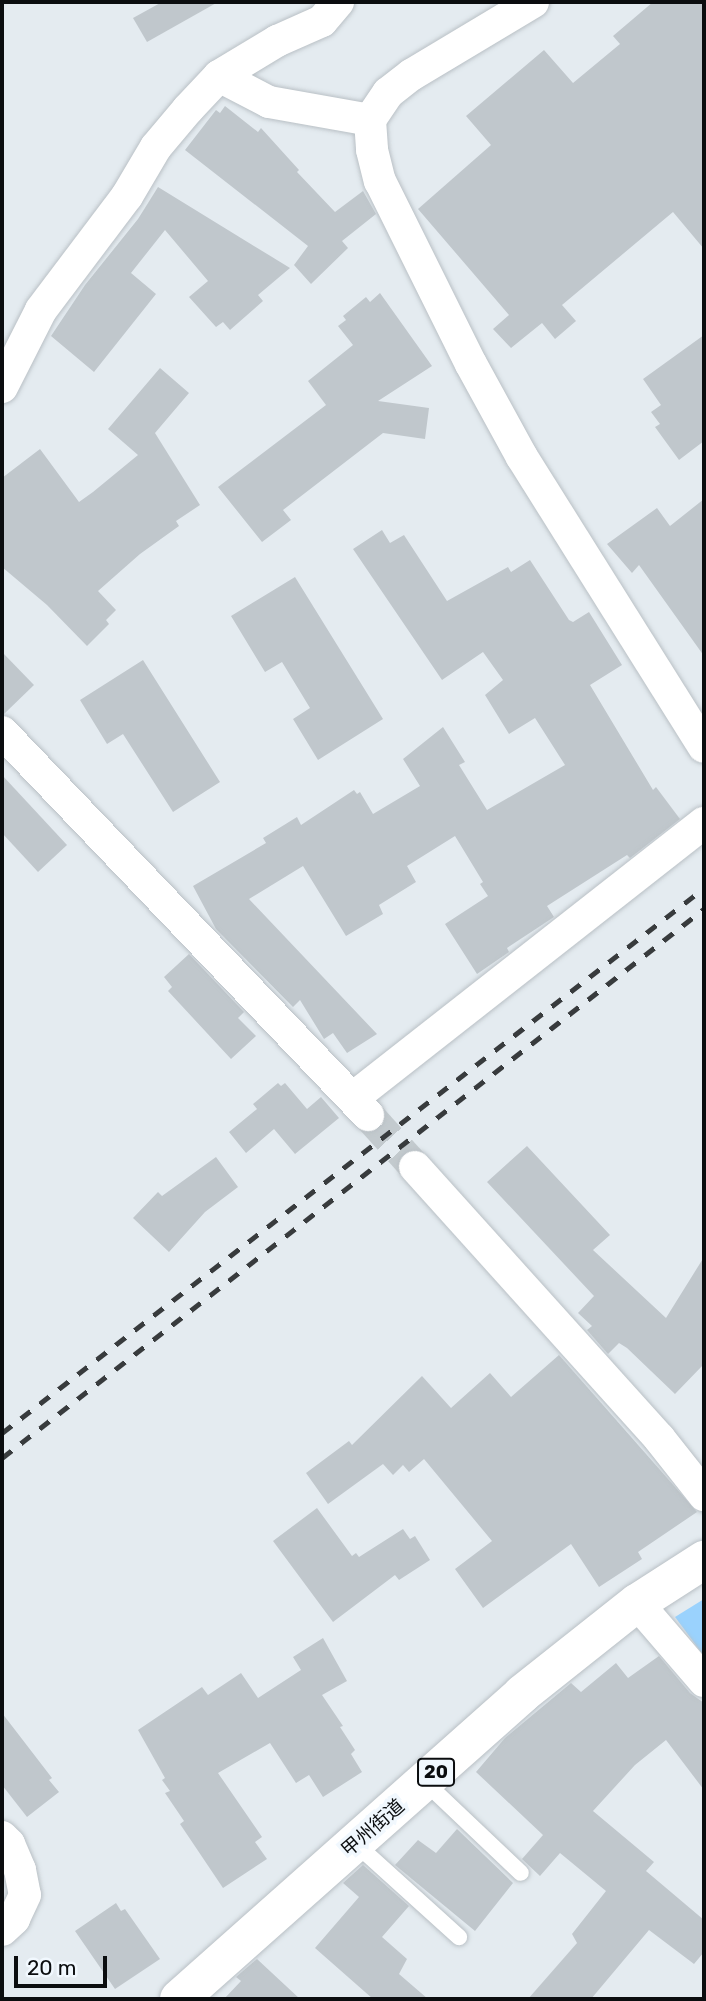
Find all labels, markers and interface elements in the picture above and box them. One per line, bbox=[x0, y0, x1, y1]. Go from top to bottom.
road number: 20 bbox=[417, 1758, 455, 1786]
street label: 甲州街道 bbox=[337, 1794, 409, 1862]
scale bar bbox=[18, 1941, 110, 1985]
text: 20 m bbox=[27, 1955, 76, 1980]

